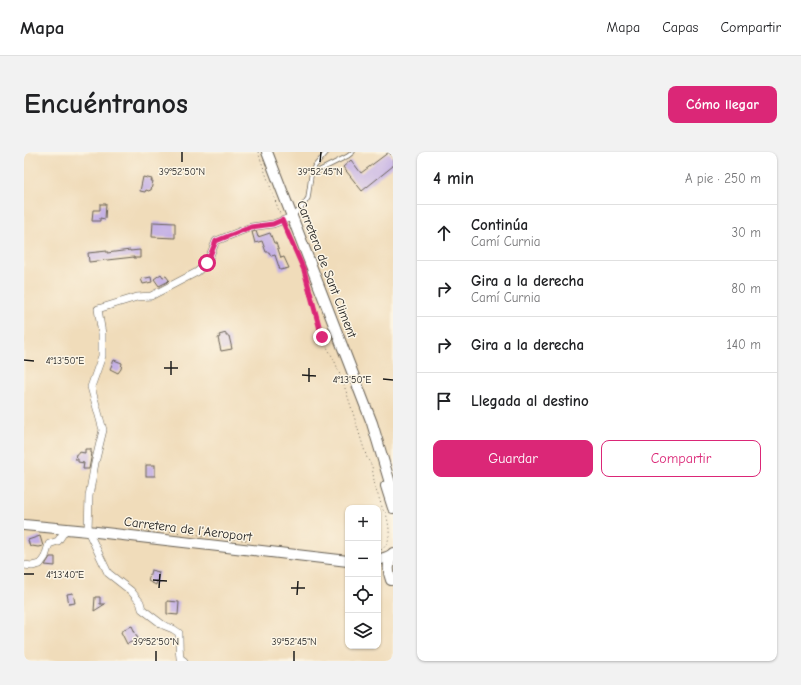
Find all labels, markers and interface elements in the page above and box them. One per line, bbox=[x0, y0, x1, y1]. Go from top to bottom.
text: Mapa bbox=[20, 17, 65, 39]
text: Mapa bbox=[607, 19, 640, 36]
text: Capas bbox=[662, 19, 698, 36]
text: Compartir bbox=[720, 19, 781, 36]
button: Cómo llegar bbox=[668, 86, 777, 123]
text: Encuéntranos bbox=[24, 88, 188, 120]
text: 39°52'50"N bbox=[159, 166, 205, 178]
text: 39°52'45"N bbox=[297, 166, 343, 178]
text: 4 min bbox=[433, 169, 474, 188]
text: A pie · 250 m bbox=[685, 171, 761, 186]
street label: Carretera de Sant Climent bbox=[294, 198, 361, 341]
text: Continúa bbox=[471, 216, 528, 234]
icon: ahead bbox=[433, 222, 455, 244]
text: 30 m bbox=[731, 225, 761, 240]
text: Camí Curnia bbox=[471, 234, 540, 249]
route start bbox=[198, 254, 216, 272]
text: Gira a la derecha bbox=[471, 272, 584, 290]
icon: right bbox=[433, 278, 455, 300]
text: 80 m bbox=[731, 281, 761, 296]
text: Camí Curnia bbox=[471, 290, 540, 305]
route end bbox=[313, 328, 331, 346]
icon: right bbox=[433, 334, 455, 356]
text: Gira a la derecha bbox=[471, 336, 584, 354]
text: 140 m bbox=[727, 337, 761, 352]
text: 4°13'50"E bbox=[46, 355, 84, 367]
text: 4°13'50"E bbox=[333, 374, 371, 386]
icon: arrive bbox=[433, 390, 455, 412]
text: Llegada al destino bbox=[471, 392, 589, 410]
button: Guardar bbox=[433, 440, 593, 477]
button: Compartir bbox=[601, 440, 761, 477]
map controls bbox=[345, 505, 381, 649]
button: + bbox=[345, 505, 381, 541]
street label: Carretera de l'Aeroport bbox=[123, 514, 254, 544]
button: − bbox=[345, 541, 381, 577]
text: 4°13'40"E bbox=[46, 569, 84, 581]
button: locate bbox=[345, 577, 381, 613]
button: layers bbox=[345, 613, 381, 649]
text: 39°52'50"N bbox=[133, 636, 179, 648]
text: 39°52'45"N bbox=[271, 636, 317, 648]

